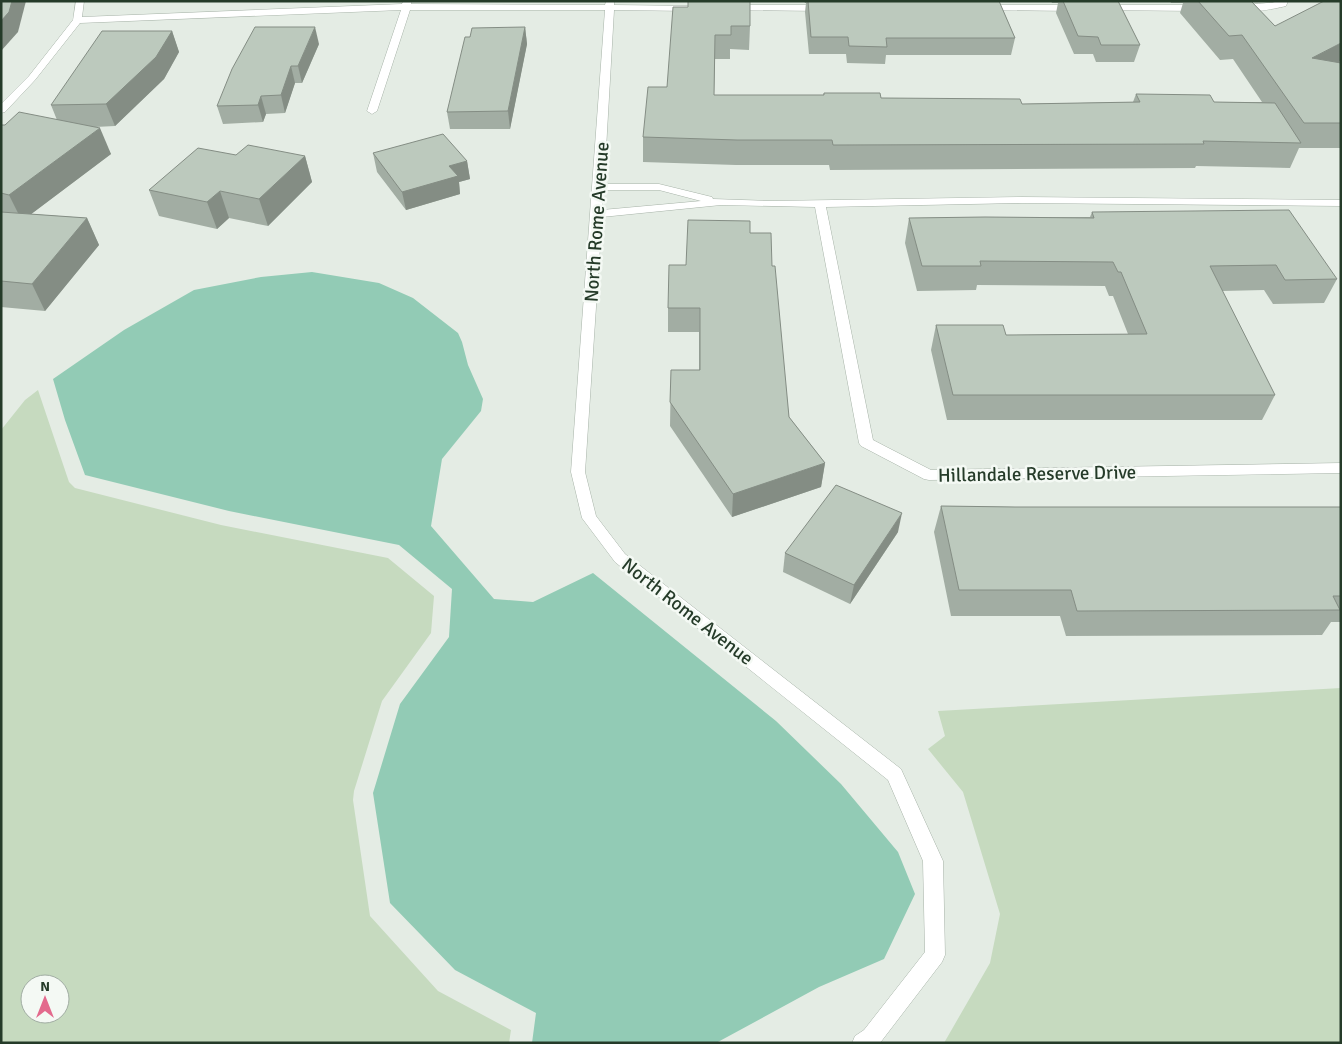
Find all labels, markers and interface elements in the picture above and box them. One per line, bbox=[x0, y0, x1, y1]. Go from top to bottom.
street label: North Rome Avenue bbox=[579, 141, 615, 303]
street label: Hillandale Reserve Drive bbox=[938, 460, 1136, 488]
street label: North Rome Avenue bbox=[617, 553, 758, 671]
north arrow bbox=[20, 974, 70, 1024]
text: N bbox=[40, 978, 50, 995]

